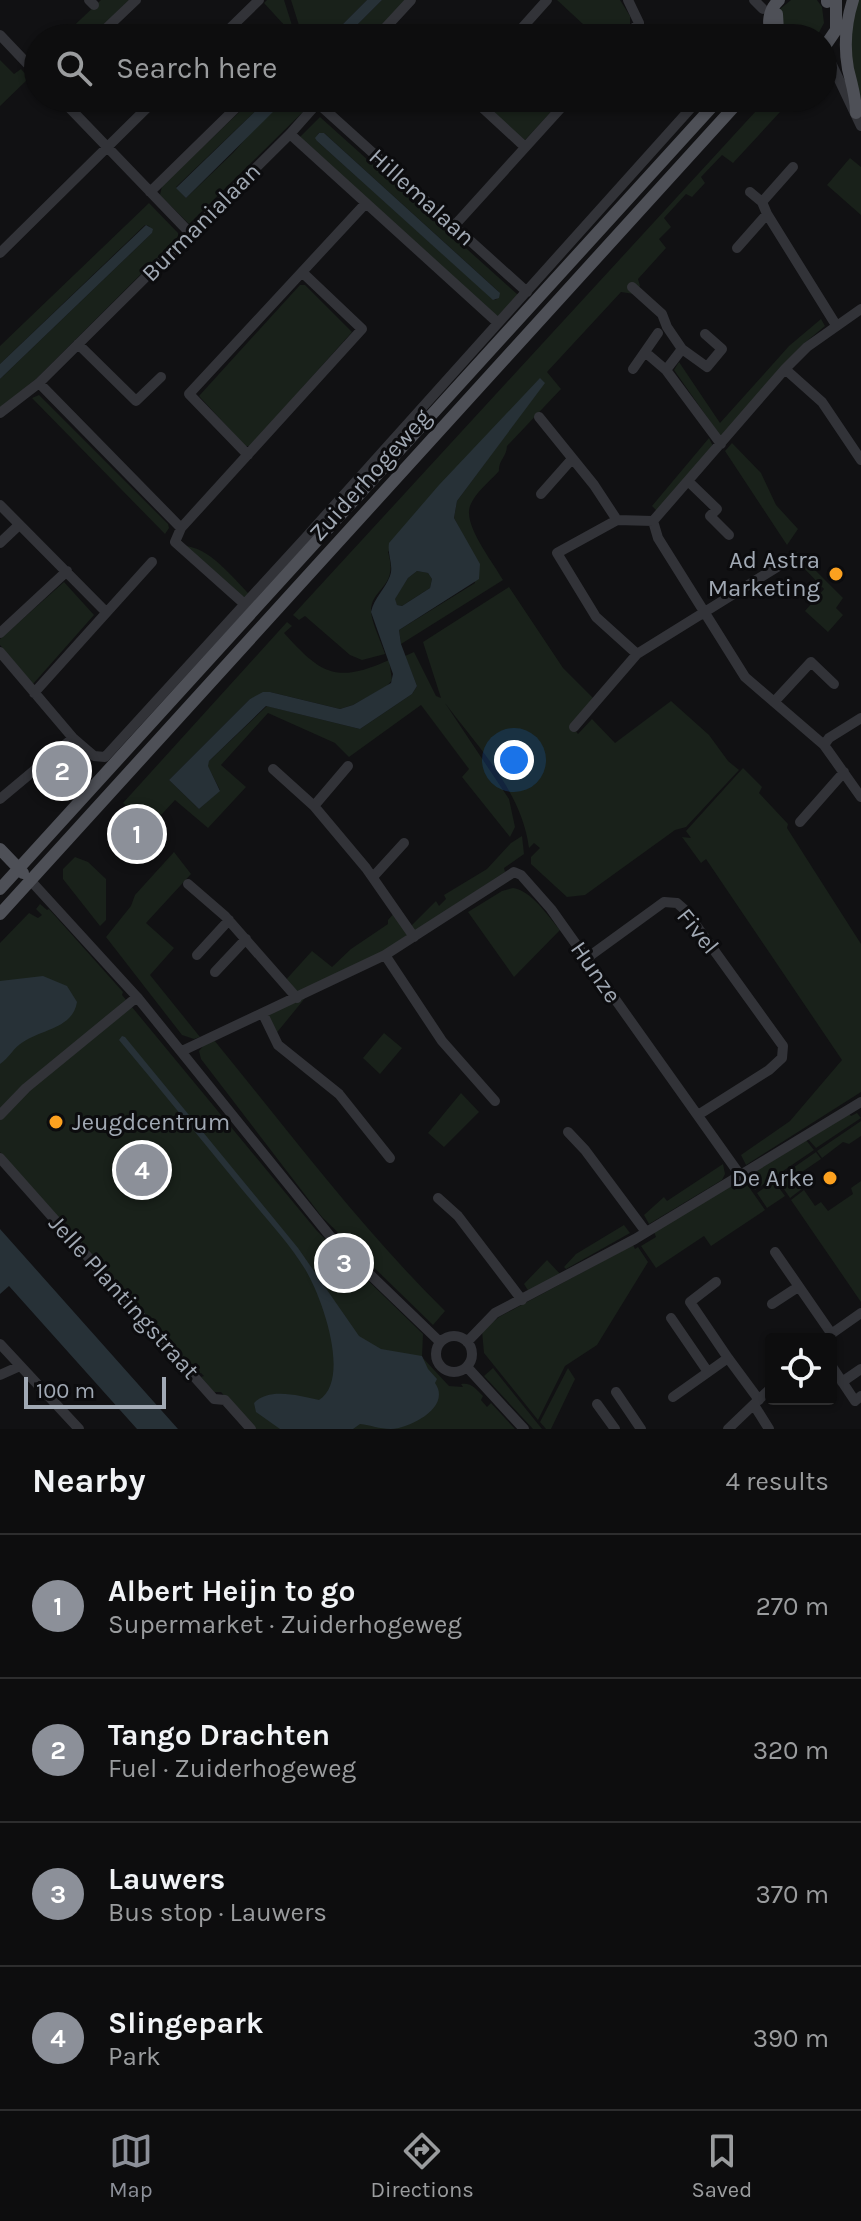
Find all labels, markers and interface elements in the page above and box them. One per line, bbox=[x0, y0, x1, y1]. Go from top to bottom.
search box bbox=[24, 24, 837, 112]
icon: search bbox=[52, 46, 96, 90]
text: Search here bbox=[116, 50, 277, 86]
street label: Hillemalaan bbox=[363, 142, 481, 252]
street label: Burmanialaan bbox=[136, 157, 266, 287]
street label: Zuiderhogeweg bbox=[303, 403, 437, 547]
place label: Ad Astra Marketing bbox=[708, 546, 820, 602]
marker: Ad Astra Marketing bbox=[827, 565, 845, 583]
your location bbox=[494, 740, 534, 780]
pin: 2 bbox=[36, 741, 88, 801]
pin: 1 bbox=[111, 804, 163, 864]
street label: Fivel bbox=[671, 902, 725, 960]
street label: Hunze bbox=[565, 936, 627, 1008]
place label: Jeugdcentrum bbox=[72, 1108, 230, 1136]
marker: Jeugdcentrum bbox=[47, 1113, 65, 1131]
pin: 4 bbox=[116, 1140, 168, 1200]
place label: De Arke bbox=[732, 1164, 814, 1192]
marker: De Arke bbox=[821, 1169, 839, 1187]
street label: Jelle Plantingstraat bbox=[43, 1209, 205, 1385]
pin: 3 bbox=[318, 1233, 370, 1293]
map controls bbox=[765, 1333, 837, 1405]
button: locate bbox=[765, 1333, 837, 1405]
scale bar bbox=[24, 1373, 166, 1409]
text: 100 m bbox=[36, 1378, 95, 1404]
text: Nearby bbox=[32, 1461, 146, 1501]
text: 4 results bbox=[725, 1466, 829, 1497]
text: Albert Heijn to go bbox=[108, 1573, 356, 1609]
text: 1 bbox=[53, 1591, 63, 1622]
text: 270 m bbox=[756, 1591, 829, 1622]
text: Supermarket · Zuiderhogeweg bbox=[108, 1609, 462, 1640]
text: Tango Drachten bbox=[108, 1717, 330, 1753]
text: 2 bbox=[50, 1735, 66, 1766]
text: 320 m bbox=[753, 1735, 829, 1766]
text: Fuel · Zuiderhogeweg bbox=[108, 1753, 356, 1784]
text: Lauwers bbox=[108, 1861, 225, 1897]
text: 3 bbox=[50, 1879, 66, 1910]
text: 370 m bbox=[756, 1879, 829, 1910]
text: Bus stop · Lauwers bbox=[108, 1897, 327, 1928]
text: Slingepark bbox=[108, 2005, 264, 2041]
text: 4 bbox=[50, 2023, 66, 2054]
text: 390 m bbox=[753, 2023, 829, 2054]
text: Park bbox=[108, 2041, 161, 2072]
tab: Map bbox=[109, 2129, 153, 2203]
tab: Directions bbox=[370, 2129, 474, 2203]
tab: Saved bbox=[691, 2129, 752, 2203]

